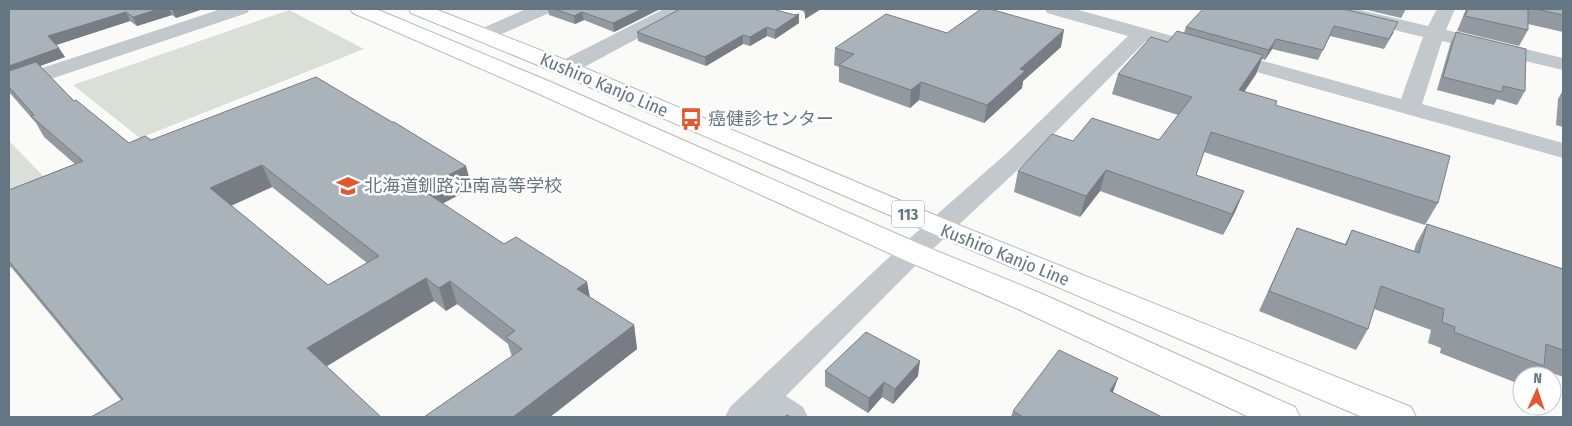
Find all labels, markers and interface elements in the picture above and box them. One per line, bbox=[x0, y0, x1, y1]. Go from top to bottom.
street label: Kushiro Kanjo Line bbox=[537, 48, 671, 122]
bus stop icon: 癌健診センター bbox=[678, 106, 704, 132]
place label: 癌健診センター bbox=[708, 108, 834, 130]
school or university icon: 北海道釧路江南高等学校 bbox=[335, 173, 361, 199]
place label: 北海道釧路江南高等学校 bbox=[364, 175, 562, 197]
road number: 113 bbox=[892, 200, 924, 228]
street label: Kushiro Kanjo Line bbox=[937, 219, 1073, 291]
north arrow bbox=[1512, 366, 1562, 416]
text: N bbox=[1533, 370, 1542, 387]

